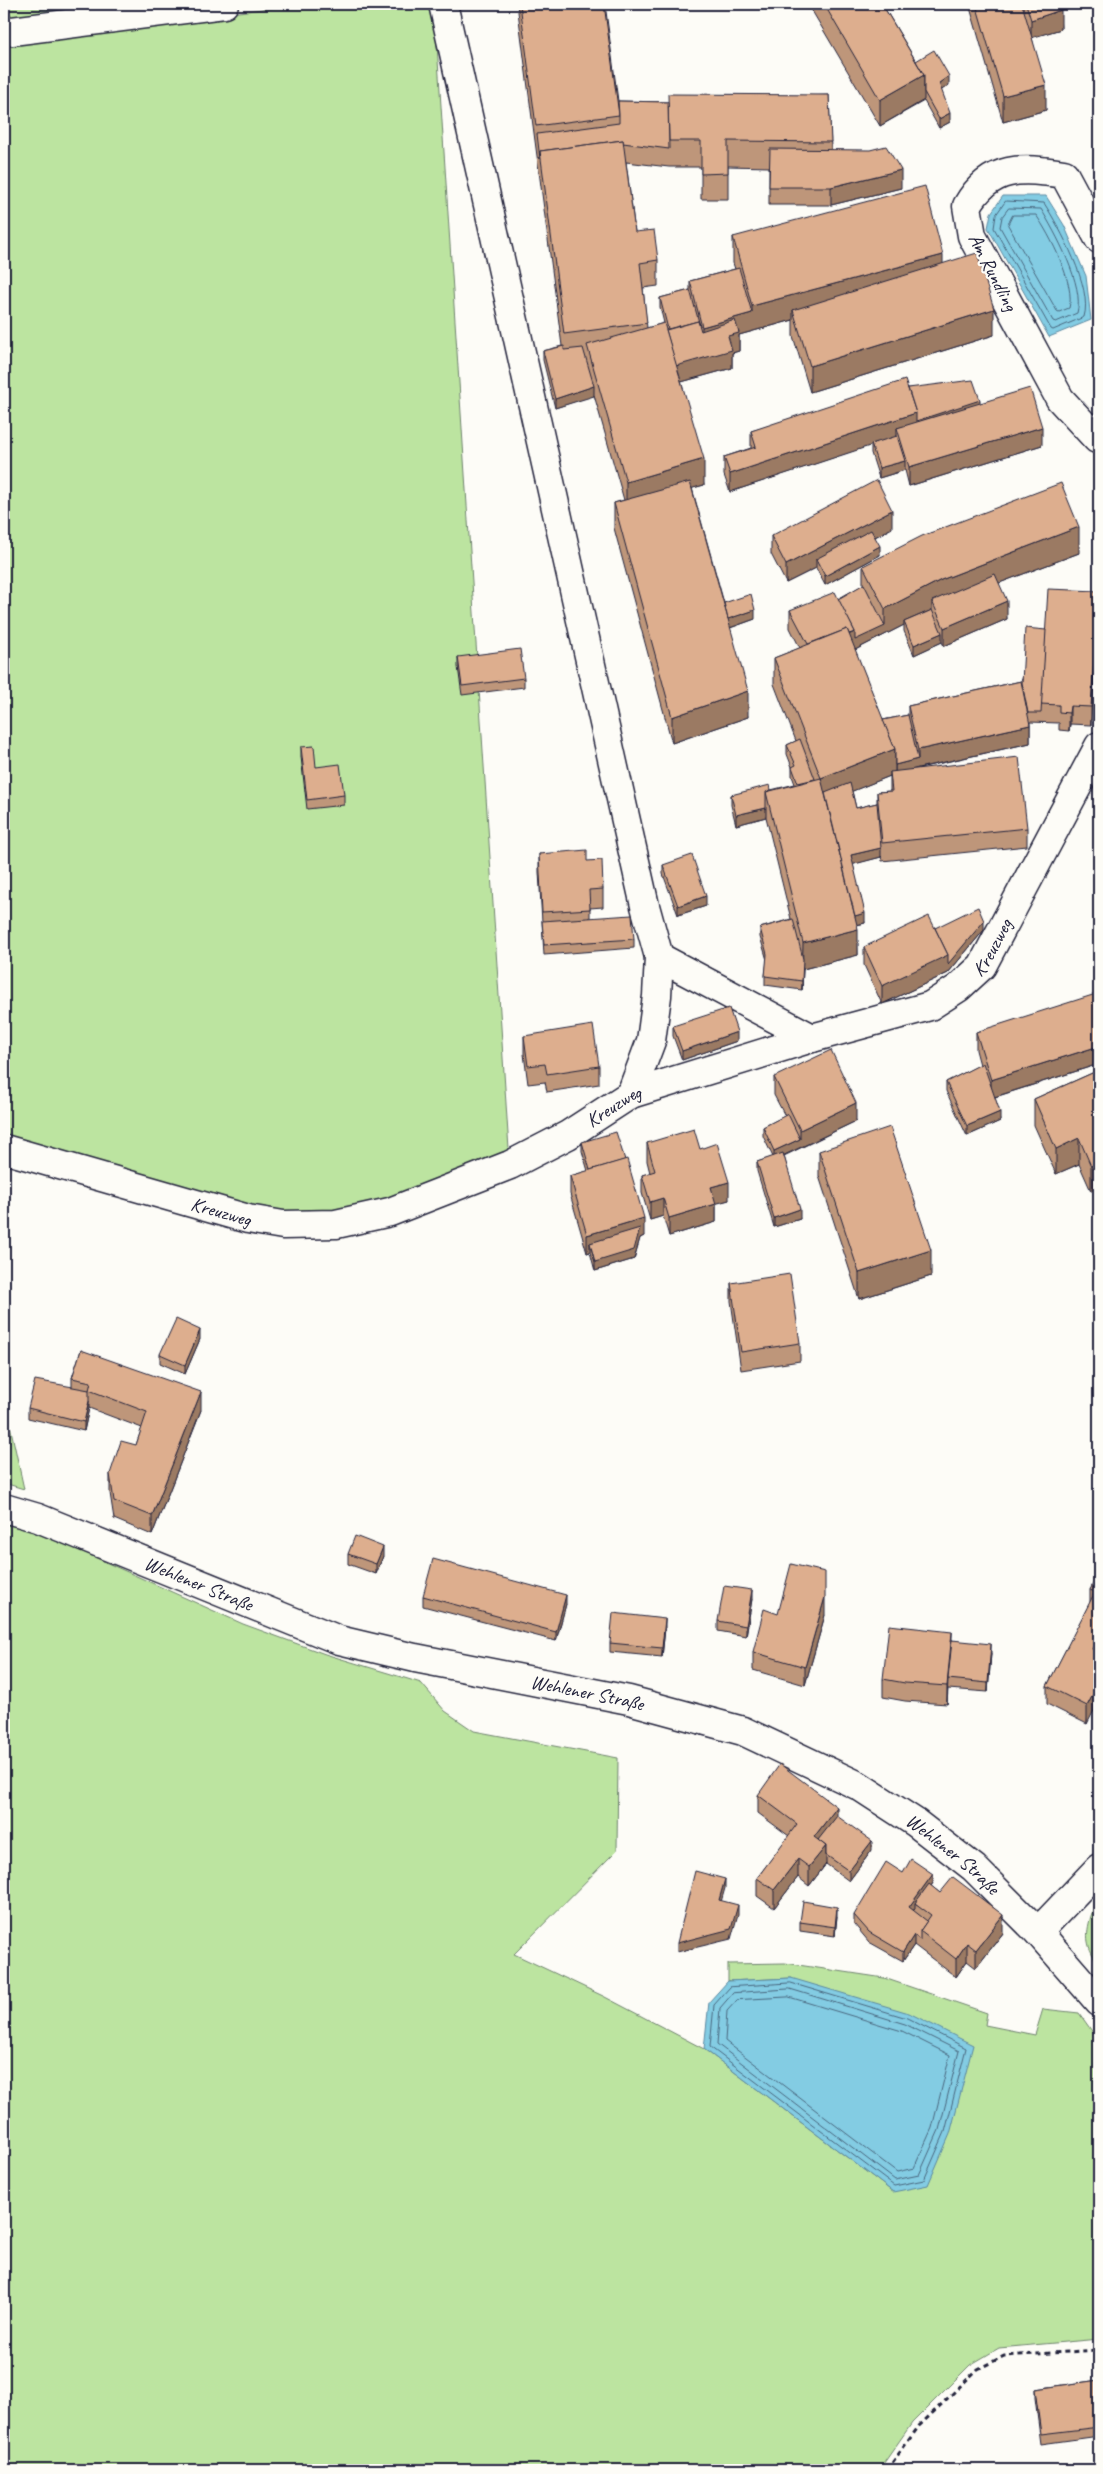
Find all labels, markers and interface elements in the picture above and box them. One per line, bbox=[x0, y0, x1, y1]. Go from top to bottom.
street label: Am Rundling bbox=[963, 229, 1024, 317]
street label: Kreuzweg bbox=[967, 913, 1018, 981]
street label: Kreuzweg bbox=[581, 1079, 645, 1133]
street label: Kreuzweg bbox=[188, 1191, 255, 1232]
street label: Wehlener Straße bbox=[141, 1550, 258, 1617]
street label: Wehlener Straße bbox=[529, 1669, 648, 1716]
street label: Wehlener Straße bbox=[901, 1808, 1007, 1901]

